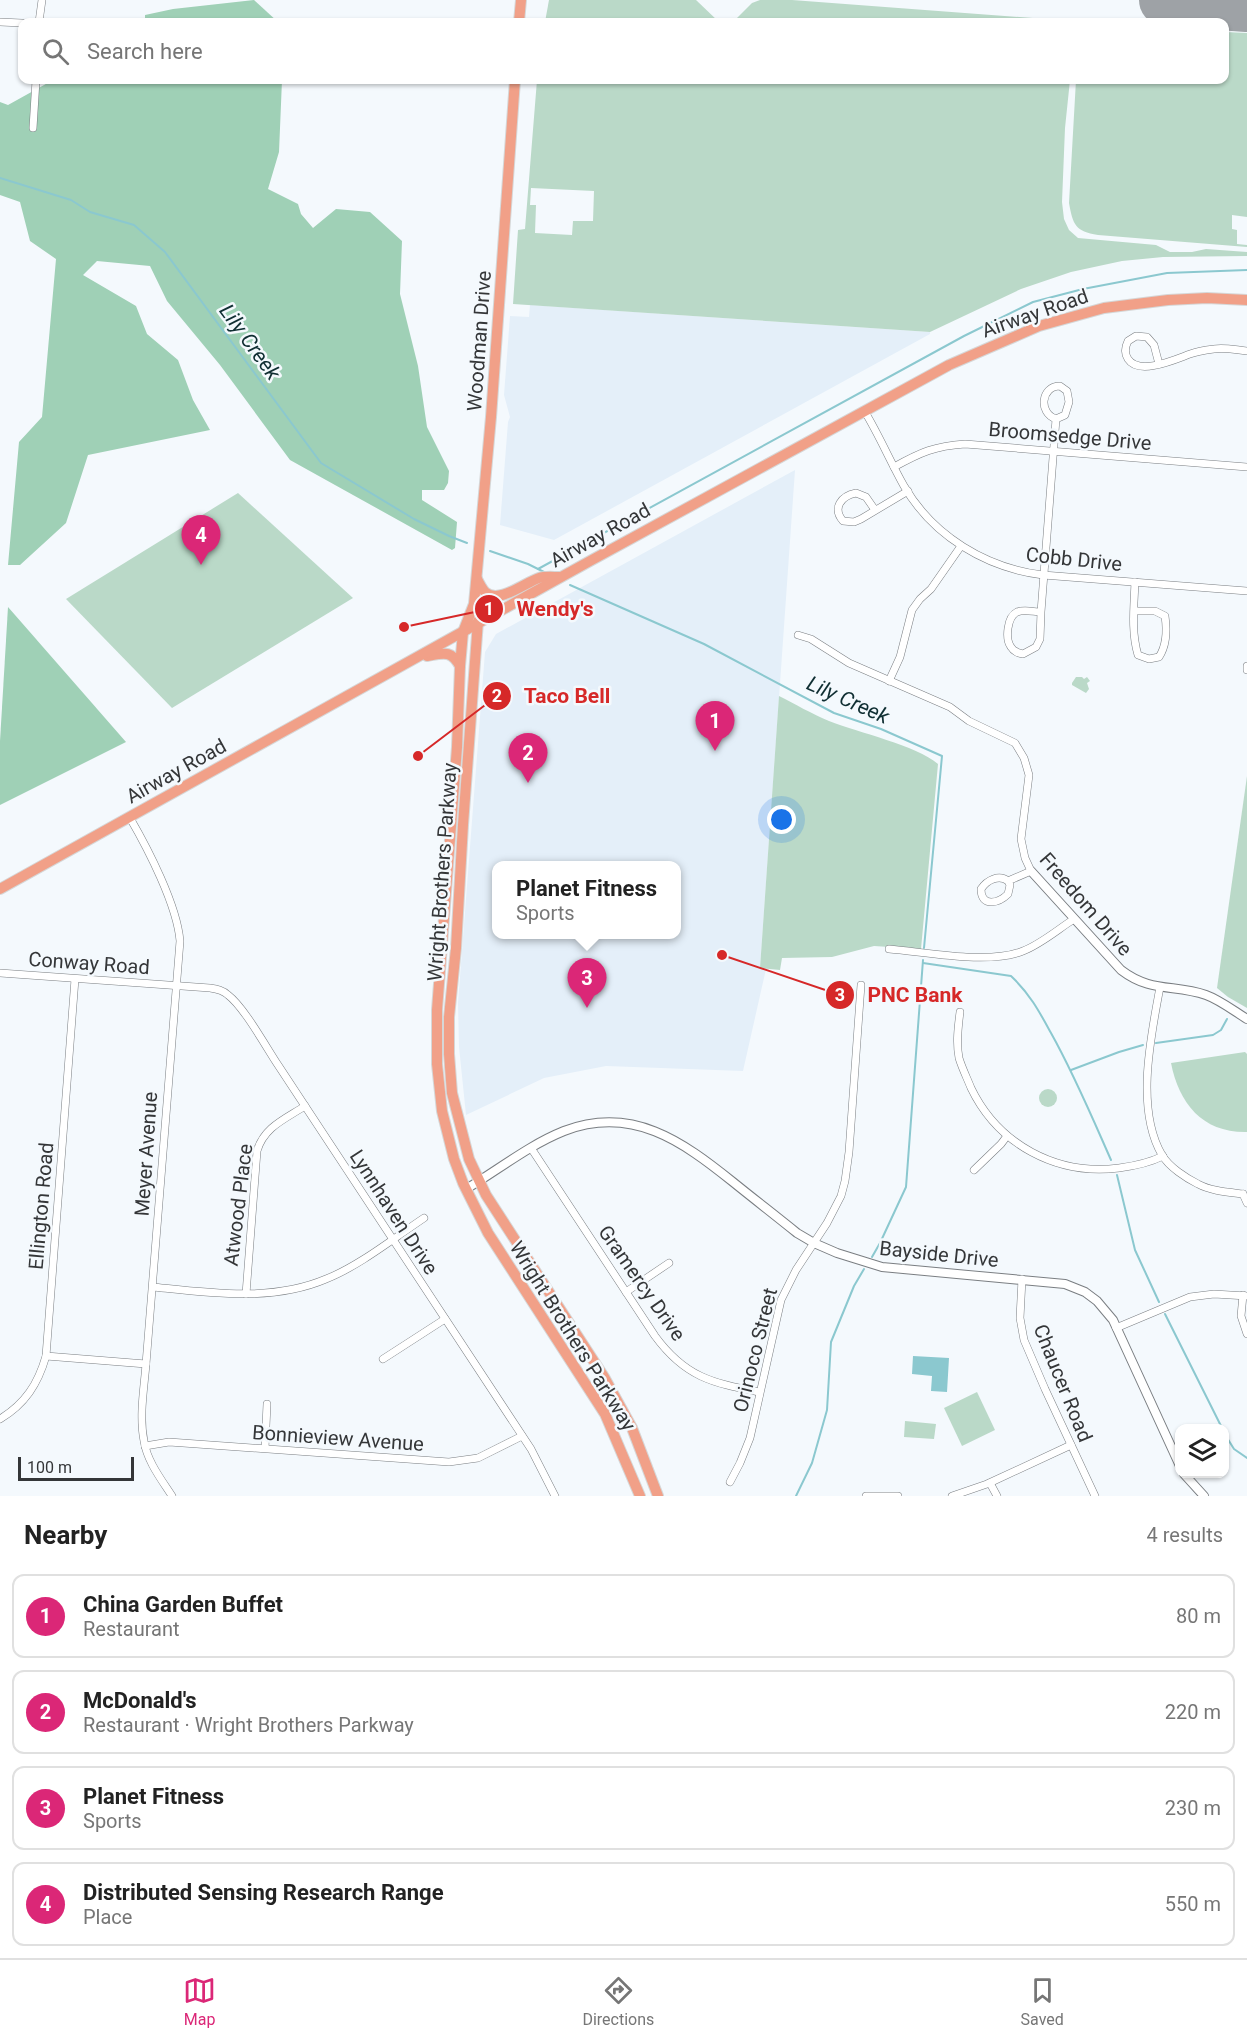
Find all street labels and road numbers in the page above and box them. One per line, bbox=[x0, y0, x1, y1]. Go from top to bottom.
street label: Woodman Drive bbox=[462, 270, 496, 412]
street label: Airway Road bbox=[979, 284, 1091, 342]
street label: Broomsedge Drive bbox=[988, 417, 1152, 455]
street label: Airway Road bbox=[546, 498, 654, 572]
street label: Cobb Drive bbox=[1025, 542, 1123, 576]
street label: Airway Road bbox=[122, 734, 230, 808]
street label: Wright Brothers Parkway bbox=[422, 761, 462, 982]
street label: Freedom Drive bbox=[1035, 848, 1137, 960]
street label: Conway Road bbox=[28, 947, 150, 979]
street label: Meyer Avenue bbox=[130, 1091, 162, 1217]
street label: Ellington Road bbox=[23, 1141, 59, 1271]
street label: Atwood Place bbox=[219, 1143, 257, 1267]
street label: Lynnhaven Drive bbox=[345, 1145, 443, 1279]
street label: Gramercy Drive bbox=[593, 1221, 691, 1345]
street label: Bayside Drive bbox=[878, 1236, 1000, 1272]
street label: Wright Brothers Parkway bbox=[505, 1237, 642, 1436]
street label: Orinoco Street bbox=[728, 1285, 782, 1415]
street label: Chaucer Road bbox=[1029, 1321, 1097, 1445]
street label: Bonnieview Avenue bbox=[251, 1420, 425, 1456]

